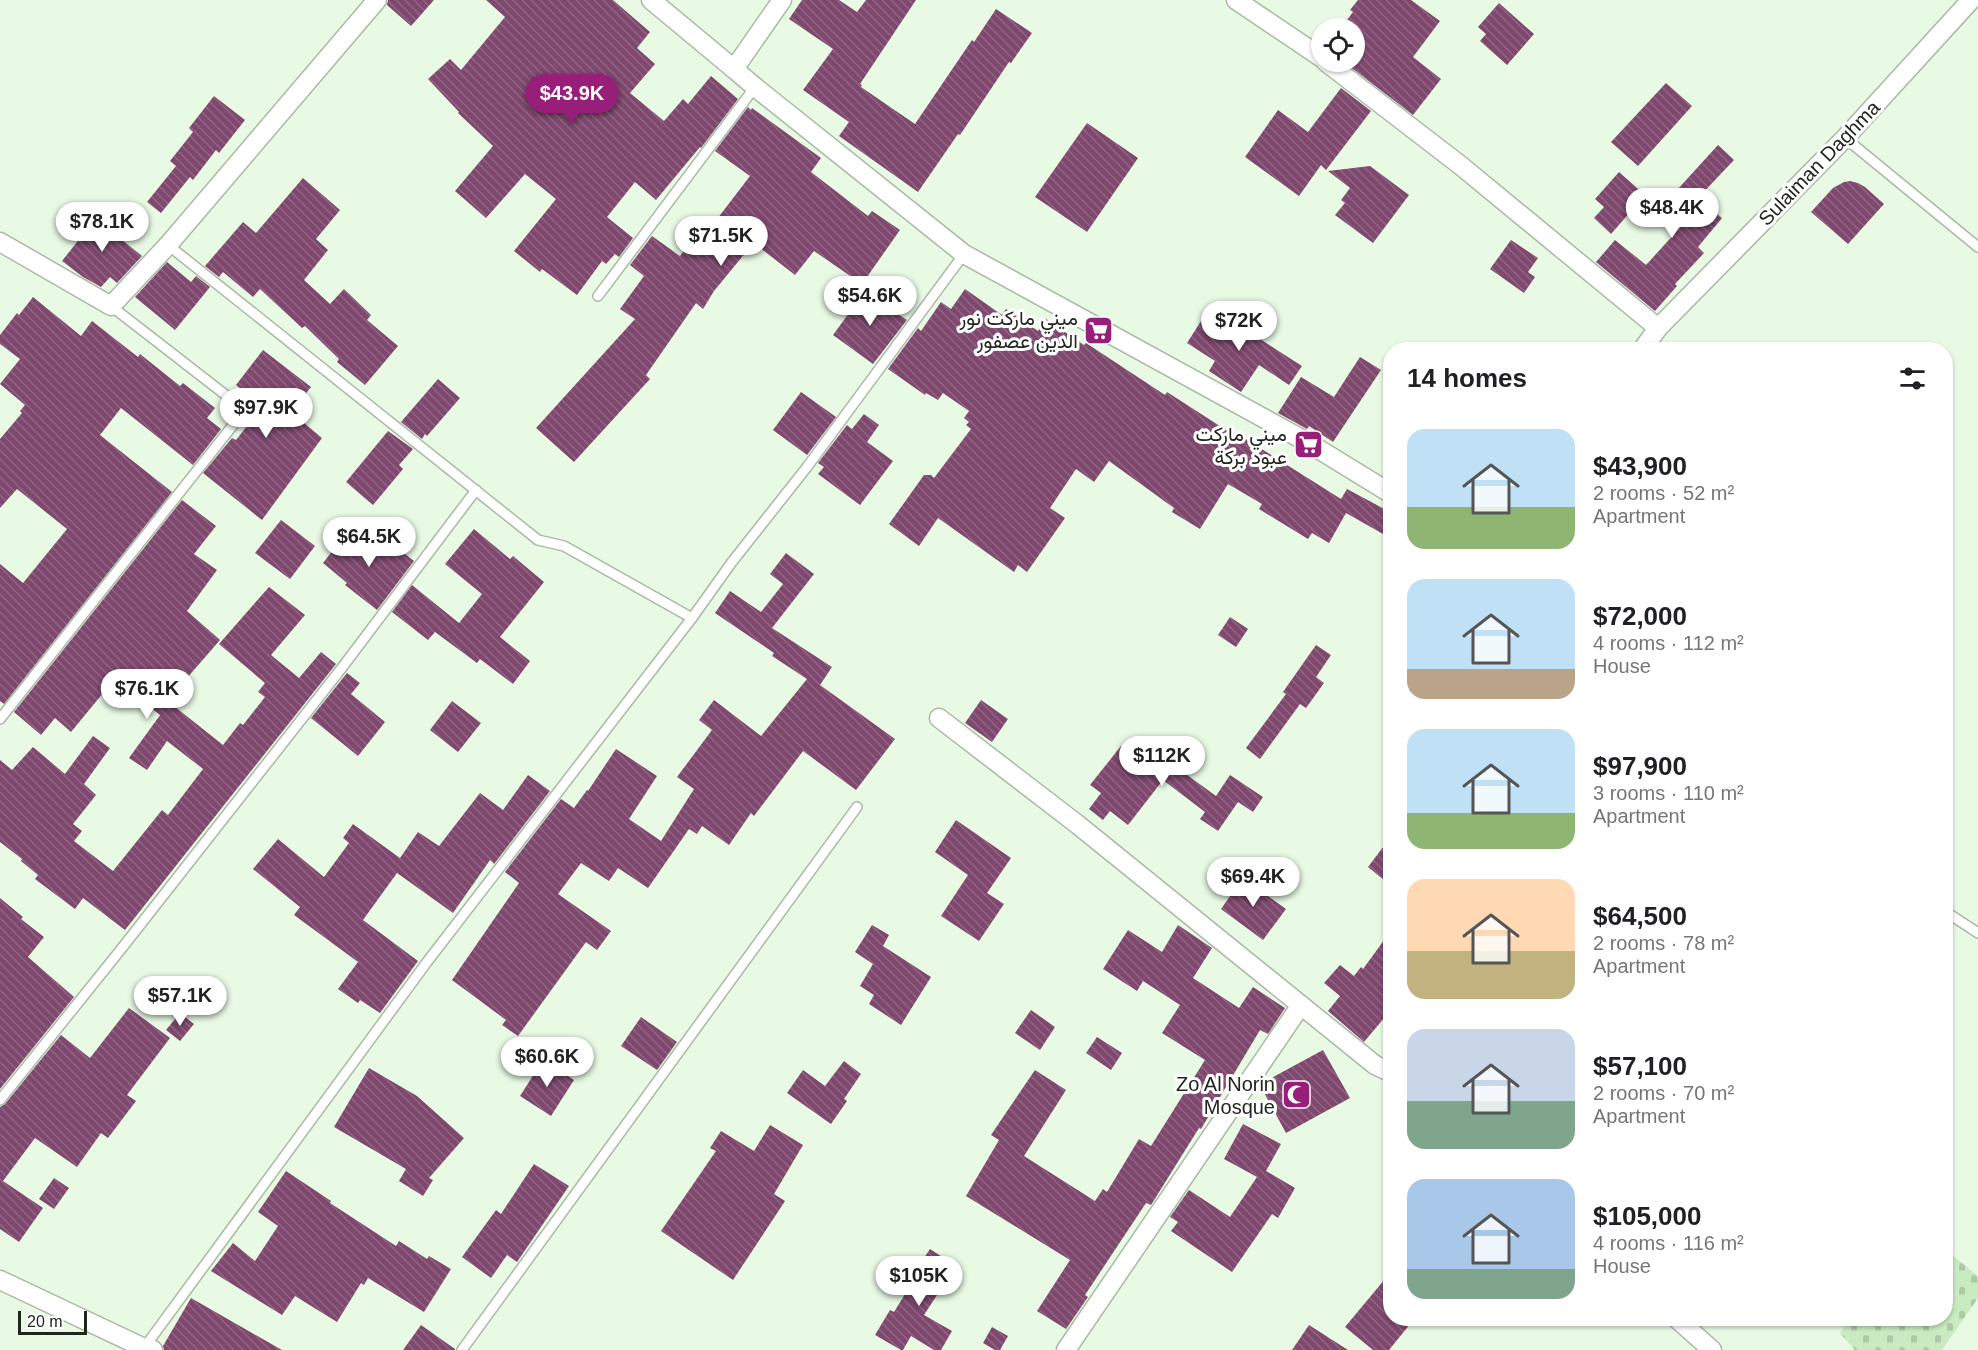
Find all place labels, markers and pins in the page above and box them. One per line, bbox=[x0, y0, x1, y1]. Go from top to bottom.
pin: $43.9K bbox=[523, 74, 621, 125]
pin: $48.4K bbox=[1623, 188, 1721, 239]
pin: $78.1K bbox=[53, 202, 151, 253]
pin: $71.5K bbox=[672, 216, 770, 267]
pin: $54.6K bbox=[821, 276, 919, 327]
pin: $72K bbox=[1203, 301, 1275, 352]
place label: ميني ماركت نور الدين عصفور bbox=[958, 307, 1078, 354]
supermarket icon: ميني ماركت نور الدين عصفور bbox=[1083, 314, 1115, 346]
pin: $97.9K bbox=[217, 388, 315, 439]
place label: ميني ماركت عبود بركة bbox=[1195, 423, 1287, 470]
supermarket icon: ميني ماركت عبود بركة bbox=[1292, 429, 1324, 461]
pin: $64.5K bbox=[320, 517, 418, 568]
pin: $76.1K bbox=[98, 669, 196, 720]
pin: $112K bbox=[1120, 736, 1204, 787]
pin: $69.4K bbox=[1204, 857, 1302, 908]
pin: $57.1K bbox=[131, 976, 229, 1027]
pin: $60.6K bbox=[498, 1037, 596, 1088]
place label: Zo Al Norin Mosque bbox=[1176, 1073, 1275, 1118]
mosque icon: Zo Al Norin Mosque bbox=[1280, 1079, 1312, 1111]
pin: $105K bbox=[877, 1256, 961, 1307]

